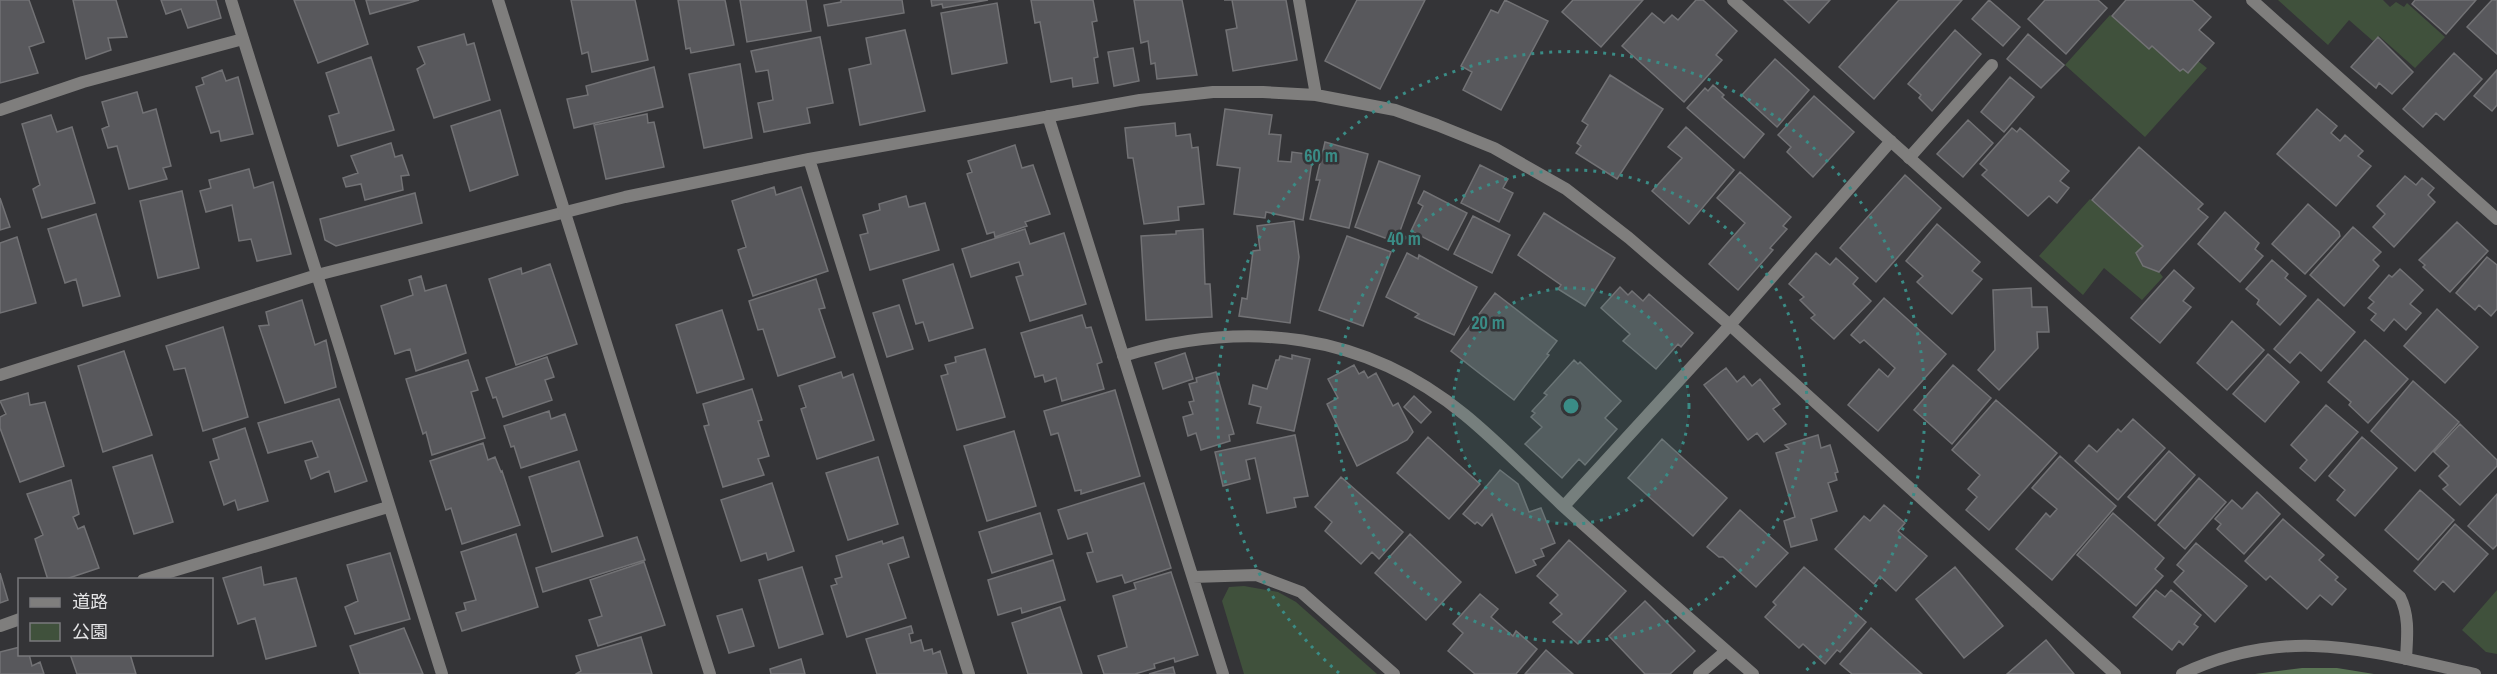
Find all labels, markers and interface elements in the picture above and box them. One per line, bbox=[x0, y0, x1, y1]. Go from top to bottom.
text: 60 m bbox=[1304, 143, 1338, 168]
text: 40 m bbox=[1387, 226, 1421, 251]
text: 20 m bbox=[1471, 310, 1505, 335]
centre of rings bbox=[1561, 396, 1581, 416]
legend bbox=[18, 578, 213, 656]
text: 道路 bbox=[72, 589, 108, 614]
text: 公園 bbox=[72, 619, 108, 644]

